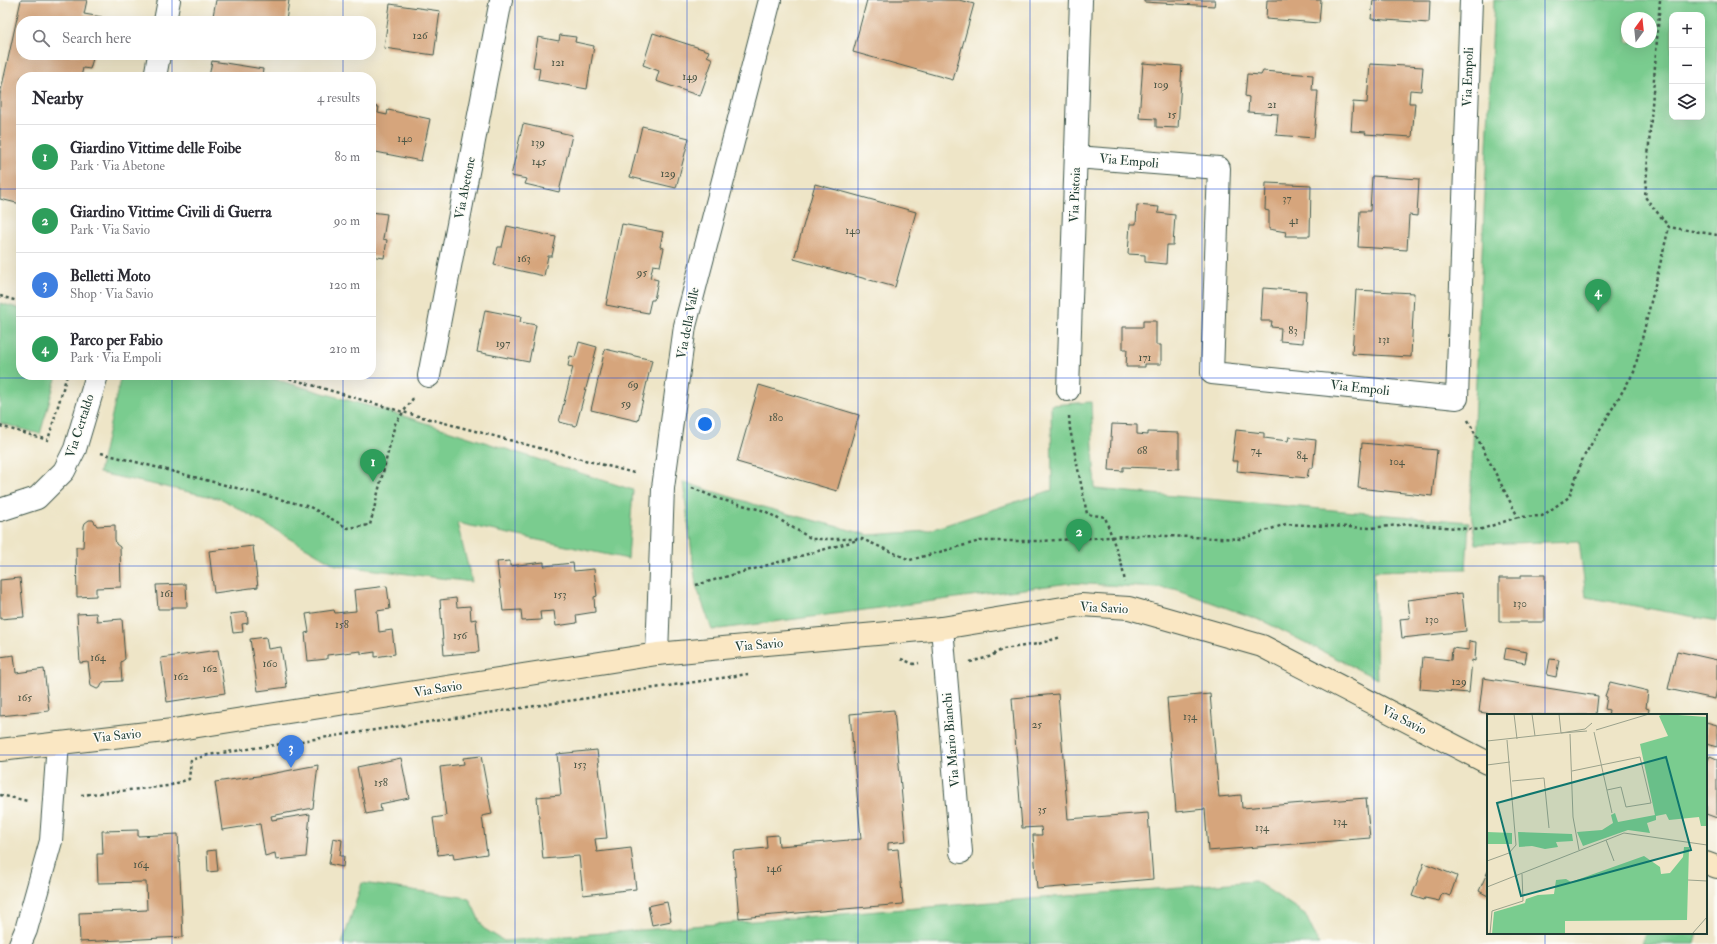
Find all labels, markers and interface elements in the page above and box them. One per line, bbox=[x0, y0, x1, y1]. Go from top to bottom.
north arrow bbox=[1621, 12, 1657, 48]
map controls bbox=[1669, 12, 1705, 120]
button: + bbox=[1669, 12, 1705, 48]
search box bbox=[16, 16, 376, 60]
icon: search bbox=[30, 27, 52, 49]
text: Search here bbox=[62, 29, 131, 48]
house number: 126 bbox=[412, 29, 429, 42]
street label: Via Empoli bbox=[1459, 46, 1478, 107]
button: − bbox=[1669, 48, 1705, 84]
house number: 121 bbox=[551, 56, 565, 69]
house number: 149 bbox=[682, 70, 698, 83]
house number: 109 bbox=[1153, 78, 1169, 91]
button: layers bbox=[1669, 84, 1705, 120]
text: Nearby bbox=[32, 88, 83, 109]
text: 4 results bbox=[317, 90, 360, 106]
house number: 21 bbox=[1267, 98, 1277, 111]
house number: 15 bbox=[1168, 108, 1177, 121]
house number: 140 bbox=[397, 132, 413, 145]
house number: 139 bbox=[531, 136, 545, 149]
text: Giardino Vittime delle Foibe bbox=[70, 139, 241, 158]
text: 1 bbox=[43, 149, 47, 165]
text: 80 m bbox=[334, 149, 360, 165]
street label: Via Empoli bbox=[1099, 150, 1160, 173]
street label: Via Abetone bbox=[451, 155, 479, 221]
house number: 145 bbox=[532, 155, 547, 168]
text: Park · Via Abetone bbox=[70, 158, 165, 174]
street label: Via Pistoia bbox=[1066, 166, 1084, 223]
house number: 129 bbox=[660, 167, 676, 180]
house number: 37 bbox=[1282, 192, 1292, 205]
text: Giardino Vittime Civili di Guerra bbox=[70, 203, 272, 222]
text: 2 bbox=[42, 213, 48, 229]
text: 90 m bbox=[334, 213, 360, 229]
house number: 41 bbox=[1289, 214, 1299, 227]
text: Park · Via Savio bbox=[70, 222, 150, 238]
house number: 140 bbox=[845, 224, 861, 237]
house number: 163 bbox=[517, 252, 531, 265]
house number: 95 bbox=[636, 266, 647, 279]
text: Belletti Moto bbox=[70, 267, 150, 286]
text: 3 bbox=[43, 277, 48, 293]
text: 120 m bbox=[329, 277, 360, 293]
pin: 4 bbox=[1585, 279, 1611, 312]
street label: Via della Valle bbox=[673, 285, 703, 360]
text: Shop · Via Savio bbox=[70, 286, 153, 302]
house number: 83 bbox=[1288, 324, 1298, 337]
text: Parco per Fabio bbox=[70, 331, 163, 350]
house number: 131 bbox=[1378, 333, 1390, 346]
house number: 197 bbox=[496, 337, 510, 350]
text: 4 bbox=[41, 341, 49, 357]
text: 210 m bbox=[329, 341, 360, 357]
text: Park · Via Empoli bbox=[70, 350, 161, 366]
house number: 171 bbox=[1139, 351, 1152, 364]
street label: Via Empoli bbox=[1329, 377, 1391, 400]
house number: 69 bbox=[627, 378, 639, 391]
street label: Via Certaldo bbox=[62, 392, 98, 460]
house number: 59 bbox=[621, 397, 631, 410]
house number: 180 bbox=[769, 411, 784, 424]
your location bbox=[695, 414, 715, 434]
house number: 68 bbox=[1137, 444, 1147, 457]
house number: 74 bbox=[1251, 444, 1262, 457]
pin: 1 bbox=[360, 449, 386, 482]
house number: 84 bbox=[1296, 449, 1309, 462]
house number: 104 bbox=[1389, 455, 1406, 468]
pin: 2 bbox=[1066, 519, 1092, 552]
house number: 161 bbox=[160, 587, 174, 600]
house number: 153 bbox=[554, 588, 566, 601]
house number: 130 bbox=[1513, 597, 1527, 610]
street label: Via Savio bbox=[1079, 599, 1129, 617]
house number: 130 bbox=[1425, 613, 1439, 626]
house number: 158 bbox=[335, 618, 349, 631]
house number: 156 bbox=[453, 629, 469, 642]
street label: Via Savio bbox=[734, 635, 784, 655]
house number: 164 bbox=[90, 651, 107, 664]
house number: 160 bbox=[262, 657, 278, 670]
house number: 162 bbox=[203, 662, 218, 675]
house number: 162 bbox=[174, 670, 189, 683]
house number: 129 bbox=[1451, 675, 1467, 688]
street label: Via Savio bbox=[413, 677, 463, 701]
house number: 165 bbox=[18, 691, 32, 704]
street label: Via Mario Bianchi bbox=[939, 691, 963, 788]
street label: Via Savio bbox=[1379, 702, 1429, 738]
house number: 134 bbox=[1183, 710, 1198, 723]
inset map bbox=[1487, 714, 1707, 934]
house number: 25 bbox=[1032, 718, 1042, 731]
street label: Via Savio bbox=[92, 726, 142, 746]
pin: 3 bbox=[278, 735, 304, 768]
house number: 153 bbox=[574, 758, 586, 771]
house number: 158 bbox=[374, 776, 388, 789]
house number: 35 bbox=[1037, 803, 1047, 816]
house number: 134 bbox=[1333, 815, 1348, 828]
house number: 134 bbox=[1255, 821, 1270, 834]
house number: 164 bbox=[133, 858, 150, 871]
house number: 146 bbox=[766, 862, 783, 875]

